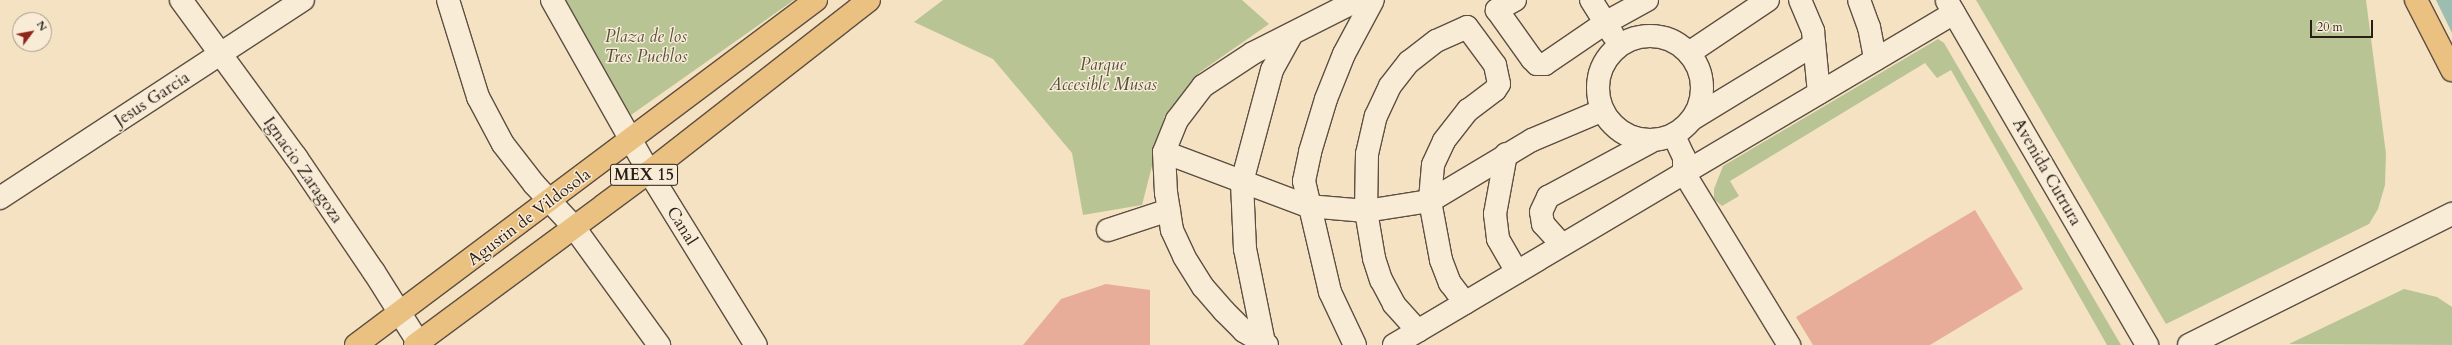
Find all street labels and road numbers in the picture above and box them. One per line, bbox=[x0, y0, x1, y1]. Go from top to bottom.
street label: Jesus Garcia bbox=[111, 67, 193, 131]
street label: Ignacio Zaragoza bbox=[259, 113, 347, 227]
street label: Avenida Cutrura bbox=[2008, 115, 2086, 229]
road number: MEX 15 bbox=[610, 161, 678, 189]
street label: Agustin de Vildosola bbox=[463, 164, 595, 270]
street label: Canal bbox=[662, 203, 702, 249]

